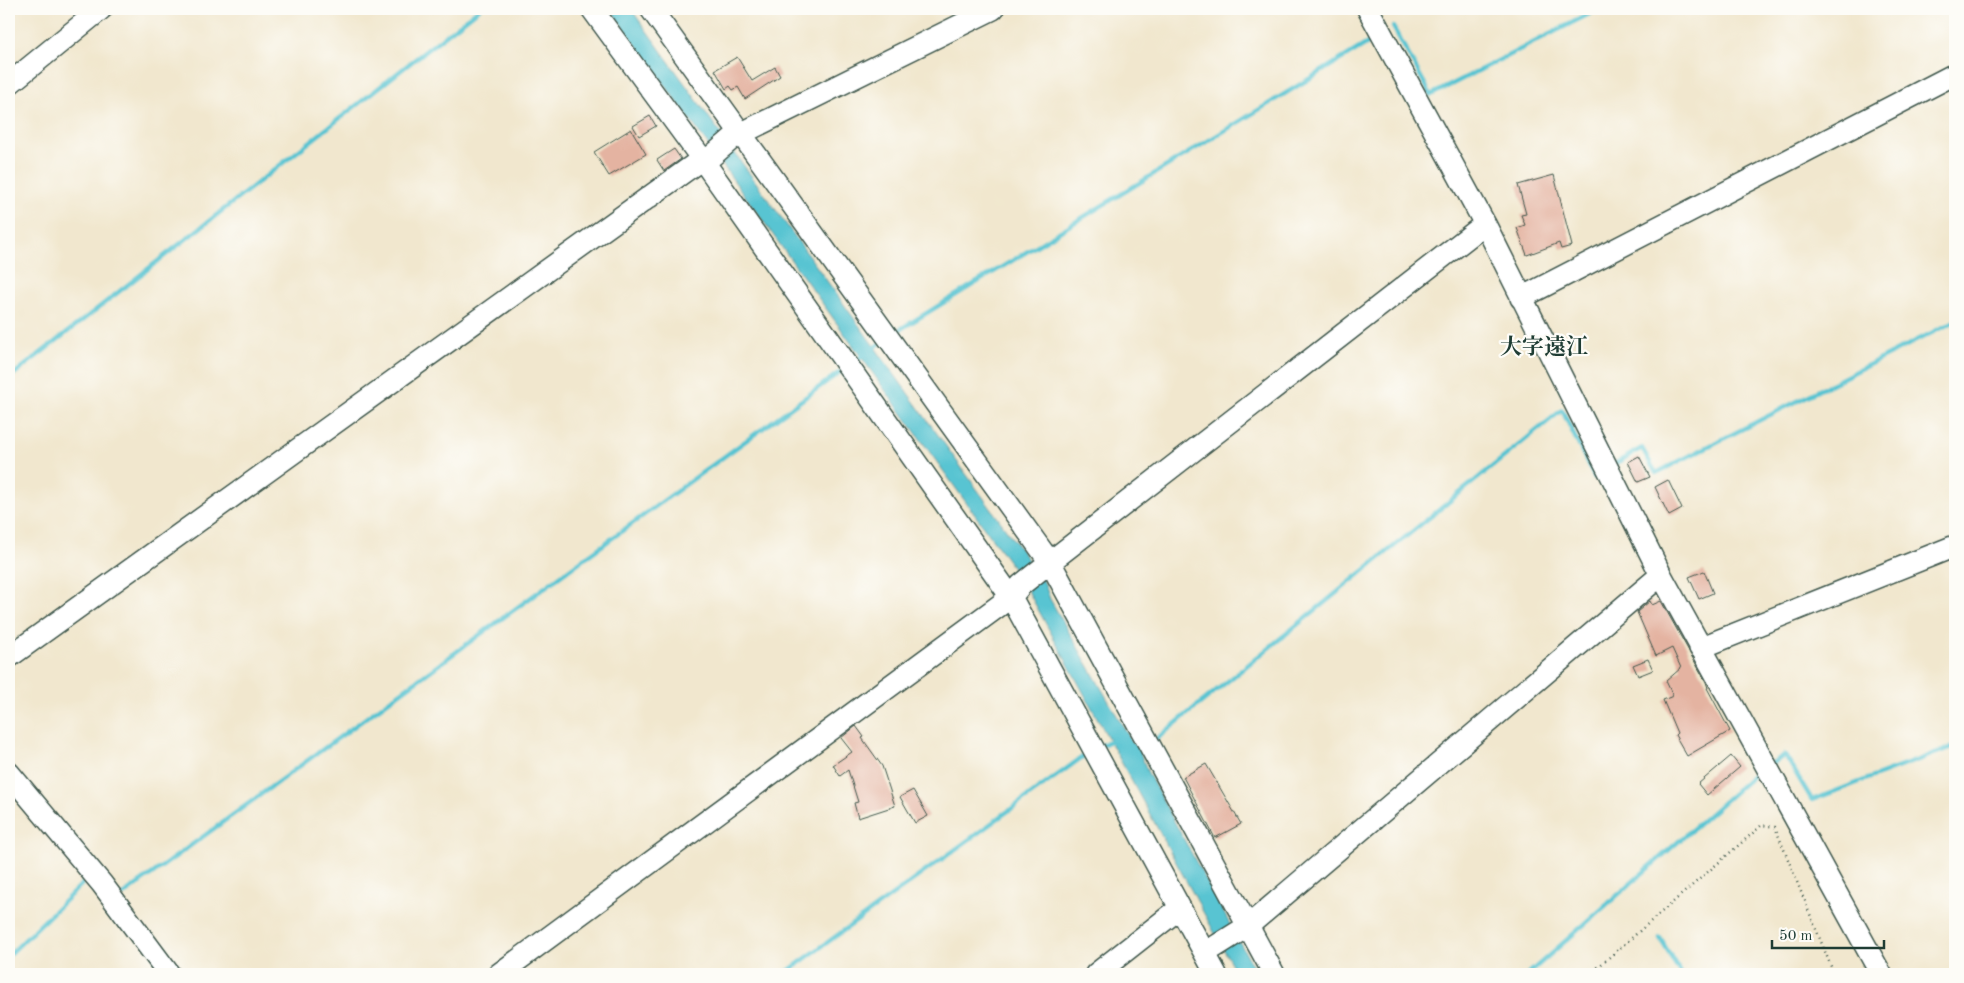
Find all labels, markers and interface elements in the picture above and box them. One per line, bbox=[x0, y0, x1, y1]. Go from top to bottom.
district label: 大字遠江 bbox=[1500, 334, 1588, 359]
scale bar bbox=[1772, 918, 1884, 950]
text: 50 m bbox=[1779, 929, 1813, 944]

